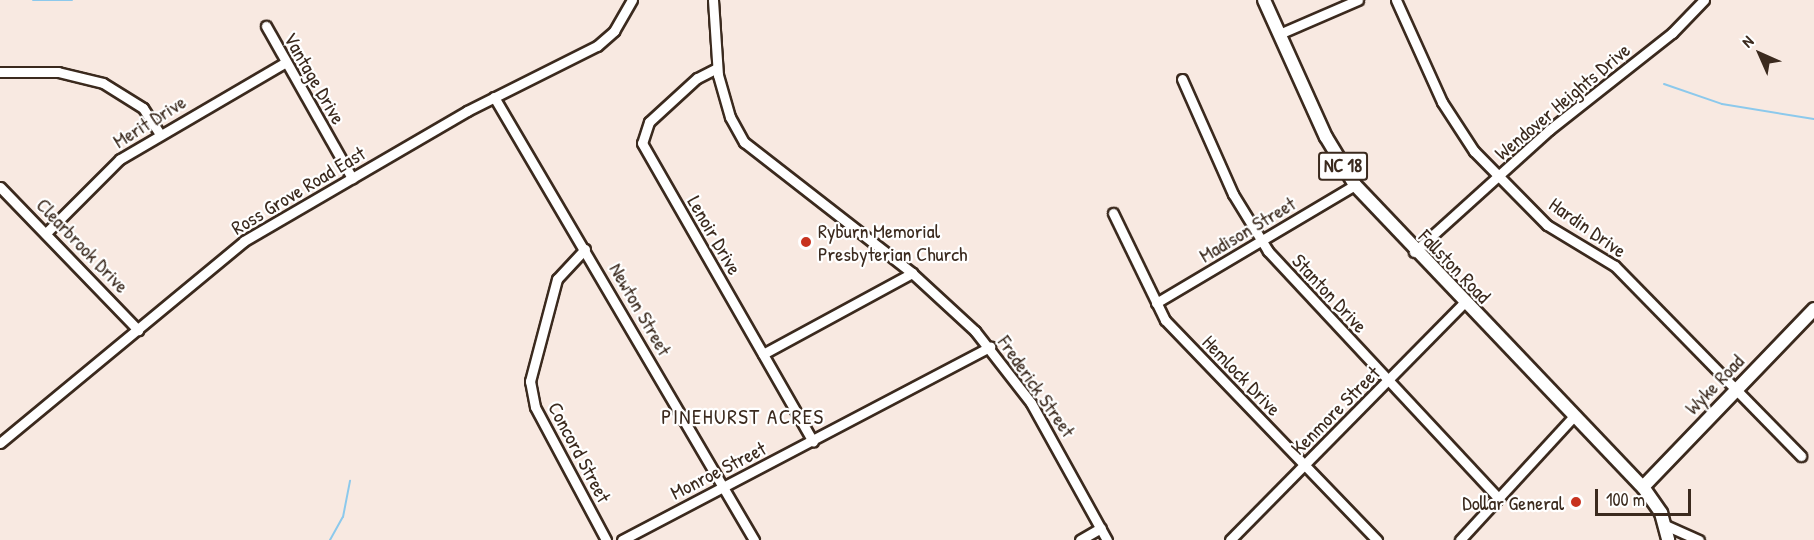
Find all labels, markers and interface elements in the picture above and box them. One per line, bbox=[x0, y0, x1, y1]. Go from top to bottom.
north arrow bbox=[1730, 24, 1790, 84]
street label: Vantage Drive bbox=[279, 28, 351, 128]
text: N bbox=[1736, 30, 1758, 52]
street label: Wendover Heights Drive bbox=[1489, 37, 1635, 165]
street label: Merit Drive bbox=[108, 89, 190, 153]
street label: Ross Grove Road East bbox=[227, 141, 369, 239]
road number: NC 18 bbox=[1318, 151, 1368, 181]
street label: Lenoir Drive bbox=[683, 191, 747, 279]
street label: Madison Street bbox=[1195, 191, 1299, 267]
street label: Hardin Drive bbox=[1545, 192, 1631, 262]
street label: Clearbrook Drive bbox=[32, 193, 134, 297]
place label: Ryburn Memorial Presbyterian Church bbox=[818, 219, 967, 266]
street label: Fallston Road bbox=[1414, 224, 1496, 308]
marker: Ryburn Memorial Presbyterian Church bbox=[799, 235, 813, 249]
street label: Stanton Drive bbox=[1287, 249, 1373, 337]
street label: Newton Street bbox=[605, 258, 677, 360]
street label: Hemlock Drive bbox=[1198, 330, 1286, 420]
street label: Frederick Street bbox=[993, 331, 1081, 441]
street label: Wyke Road bbox=[1680, 349, 1748, 419]
street label: Kenmore Street bbox=[1286, 361, 1384, 459]
street label: Concord Street bbox=[543, 398, 617, 506]
district label: PINEHURST ACRES bbox=[661, 404, 825, 430]
street label: Monroe Street bbox=[666, 436, 770, 504]
scale bar bbox=[1598, 477, 1694, 515]
text: 100 m bbox=[1606, 487, 1645, 512]
place label: Dollar General bbox=[1462, 490, 1564, 514]
marker: Dollar General bbox=[1569, 495, 1583, 509]

